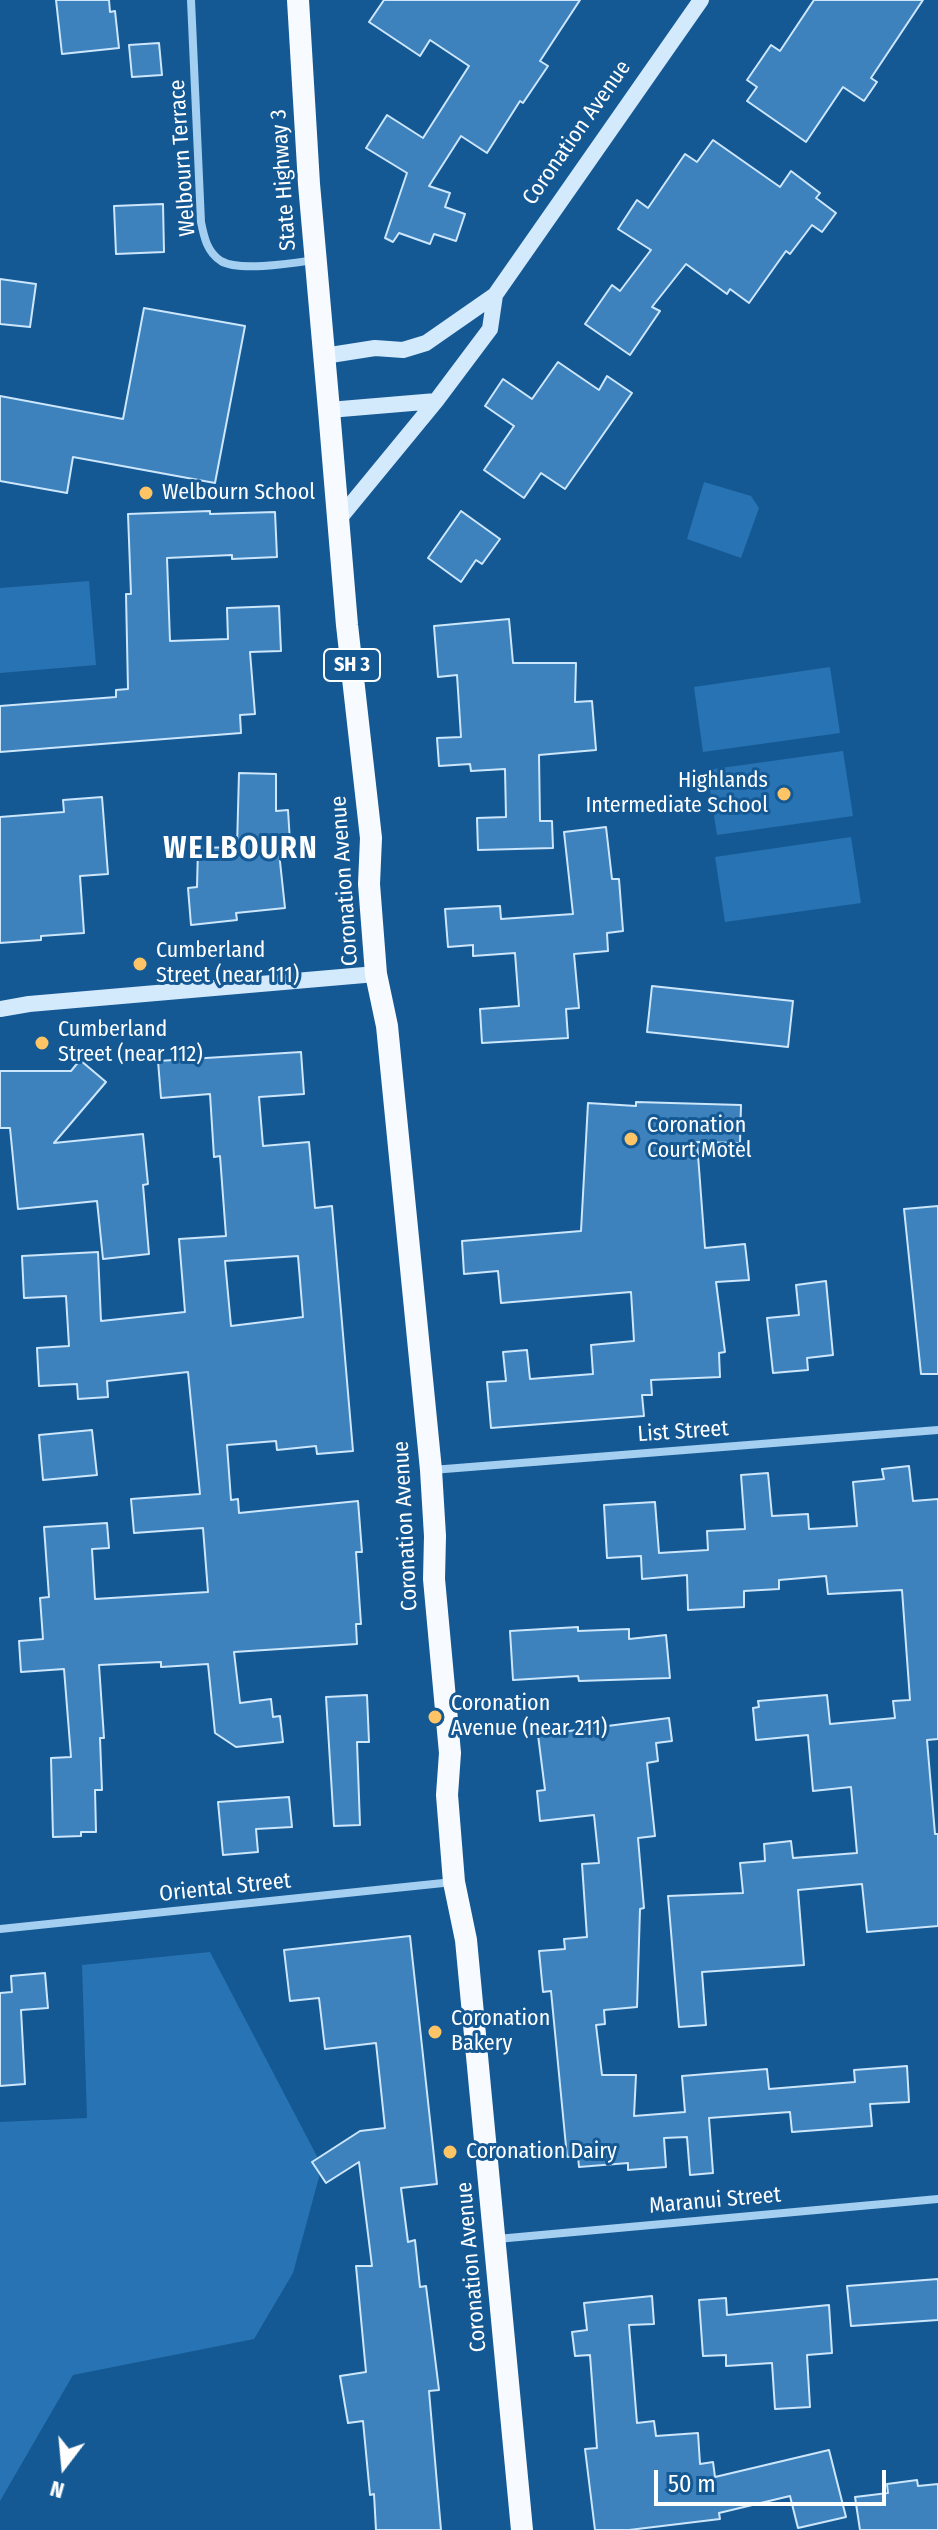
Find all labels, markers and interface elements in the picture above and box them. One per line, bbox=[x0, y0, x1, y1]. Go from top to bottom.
street label: Coronation Avenue bbox=[517, 56, 637, 210]
street label: Welbourn Terrace bbox=[164, 79, 202, 237]
street label: State Highway 3 bbox=[266, 108, 302, 252]
place label: Welbourn School bbox=[162, 480, 315, 506]
marker: Welbourn School bbox=[137, 484, 155, 502]
road number: SH 3 bbox=[324, 649, 380, 681]
place label: Highlands Intermediate School bbox=[586, 768, 768, 820]
marker: Highlands Intermediate School bbox=[775, 785, 793, 803]
street label: Coronation Avenue bbox=[326, 795, 364, 967]
district label: WELBOURN bbox=[163, 832, 319, 868]
place label: Cumberland Street (near 111) bbox=[156, 938, 299, 990]
marker: Cumberland Street (near 111) bbox=[131, 955, 149, 973]
place label: Cumberland Street (near 112) bbox=[58, 1017, 203, 1068]
marker: Cumberland Street (near 112) bbox=[33, 1034, 51, 1052]
place label: Coronation Court Motel bbox=[647, 1113, 752, 1164]
marker: Coronation Court Motel bbox=[622, 1130, 640, 1148]
street label: List Street bbox=[637, 1416, 729, 1448]
street label: Coronation Avenue bbox=[388, 1440, 424, 1612]
place label: Coronation Avenue (near 211) bbox=[451, 1691, 607, 1742]
marker: Coronation Avenue (near 211) bbox=[426, 1708, 444, 1726]
street label: Oriental Street bbox=[158, 1868, 292, 1908]
place label: Coronation Bakery bbox=[451, 2006, 550, 2058]
marker: Coronation Bakery bbox=[426, 2023, 444, 2041]
place label: Coronation Dairy bbox=[466, 2139, 617, 2165]
marker: Coronation Dairy bbox=[441, 2143, 459, 2161]
street label: Coronation Avenue bbox=[451, 2181, 493, 2353]
street label: Maranui Street bbox=[648, 2182, 782, 2220]
north arrow bbox=[24, 2426, 104, 2506]
scale bar bbox=[658, 2454, 890, 2504]
text: 50 m bbox=[668, 2470, 716, 2498]
text: N bbox=[47, 2475, 67, 2504]

